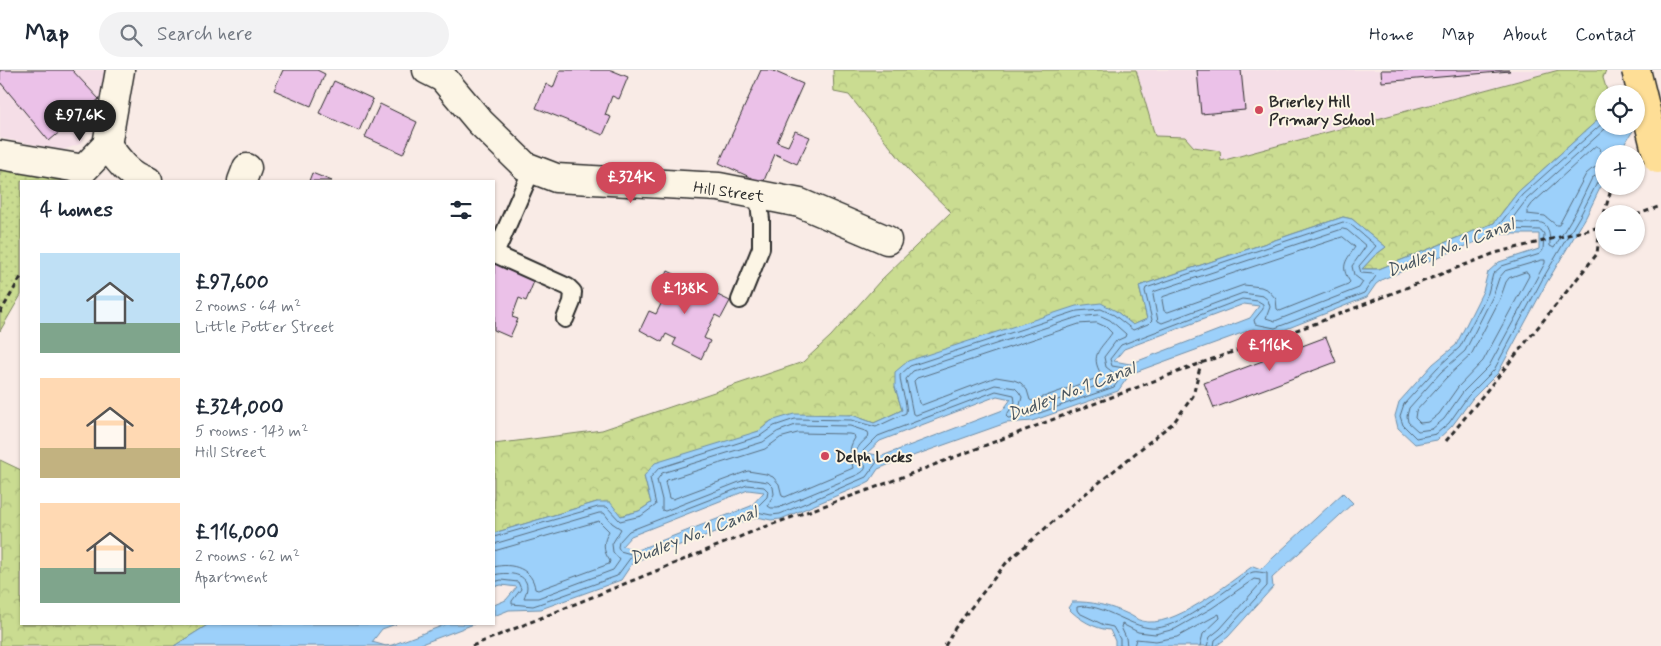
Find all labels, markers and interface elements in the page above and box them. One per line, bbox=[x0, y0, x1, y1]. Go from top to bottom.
search box bbox=[99, 12, 449, 57]
text: Map bbox=[25, 19, 69, 50]
icon: search bbox=[117, 21, 145, 49]
text: Search here bbox=[157, 22, 253, 47]
text: Home bbox=[1369, 23, 1414, 47]
text: Map bbox=[1442, 23, 1475, 47]
text: About bbox=[1503, 23, 1547, 47]
text: Contact bbox=[1575, 23, 1636, 47]
map controls bbox=[1595, 85, 1645, 255]
button: locate bbox=[1595, 85, 1645, 135]
place label: Brierley Hill Primary School bbox=[1269, 92, 1375, 131]
pin: £97.6K bbox=[39, 100, 121, 142]
marker: Brierley Hill Primary School bbox=[1253, 104, 1265, 116]
text: £97.6K bbox=[55, 105, 105, 126]
button: + bbox=[1595, 145, 1645, 195]
pin: £324K bbox=[596, 162, 666, 204]
text: £324K bbox=[607, 167, 655, 188]
street label: Hill Street bbox=[692, 177, 766, 208]
text: 4 homes bbox=[40, 196, 113, 224]
icon: filters bbox=[447, 196, 475, 224]
button: − bbox=[1595, 205, 1645, 255]
water label: Dudley No.1 Canal bbox=[1383, 212, 1520, 283]
text: £97,600 bbox=[195, 268, 269, 296]
pin: £138K bbox=[650, 272, 720, 315]
icon: home bbox=[80, 273, 140, 333]
text: £138K bbox=[662, 278, 708, 299]
text: 2 rooms · 64 m² bbox=[195, 296, 301, 317]
text: Little Potter Street bbox=[195, 317, 334, 338]
pin: £116K bbox=[1235, 330, 1305, 372]
text: £116K bbox=[1248, 335, 1292, 356]
water label: Dudley No.1 Canal bbox=[1004, 356, 1141, 427]
text: £324,000 bbox=[195, 393, 284, 421]
icon: home bbox=[80, 398, 140, 458]
text: 5 rooms · 143 m² bbox=[195, 421, 308, 442]
text: Hill Street bbox=[195, 442, 266, 463]
place label: Delph Locks bbox=[835, 447, 912, 468]
marker: Delph Locks bbox=[819, 450, 831, 462]
water label: Dudley No.1 Canal bbox=[626, 500, 763, 571]
text: £116,000 bbox=[195, 518, 279, 546]
icon: home bbox=[80, 523, 140, 583]
text: 2 rooms · 62 m² bbox=[195, 546, 300, 567]
text: Apartment bbox=[195, 567, 268, 588]

